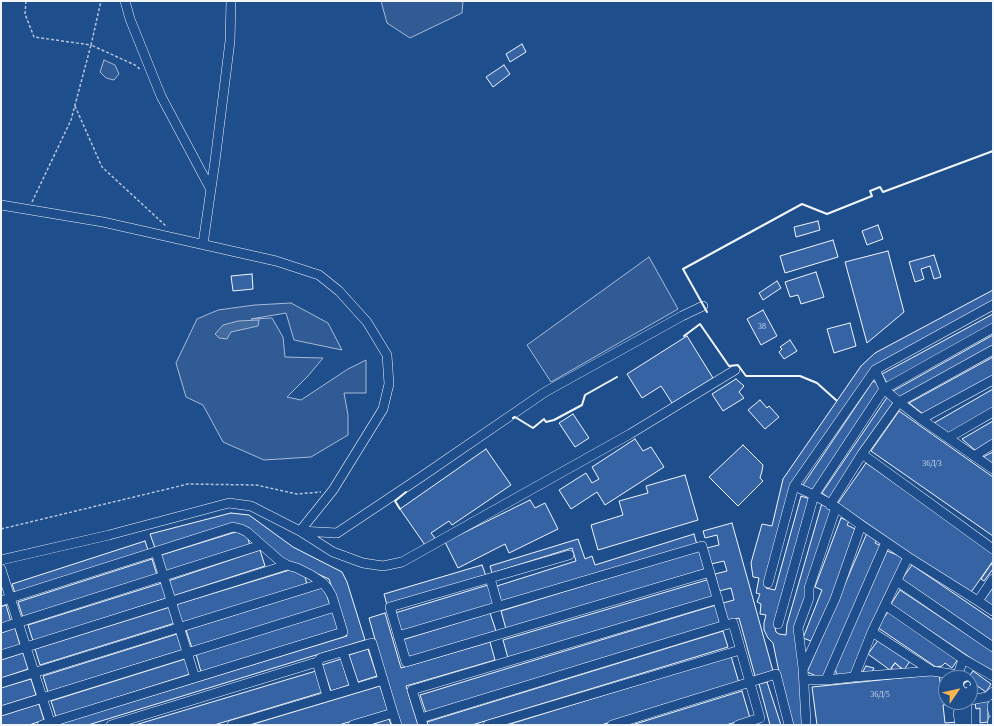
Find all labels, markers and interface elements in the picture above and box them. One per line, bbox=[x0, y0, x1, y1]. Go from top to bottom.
house number: 38 bbox=[758, 322, 766, 332]
house number: 36Д/3 bbox=[922, 459, 942, 469]
north arrow bbox=[938, 670, 978, 710]
text: С bbox=[960, 677, 974, 690]
house number: 36Д/5 bbox=[870, 690, 890, 700]

